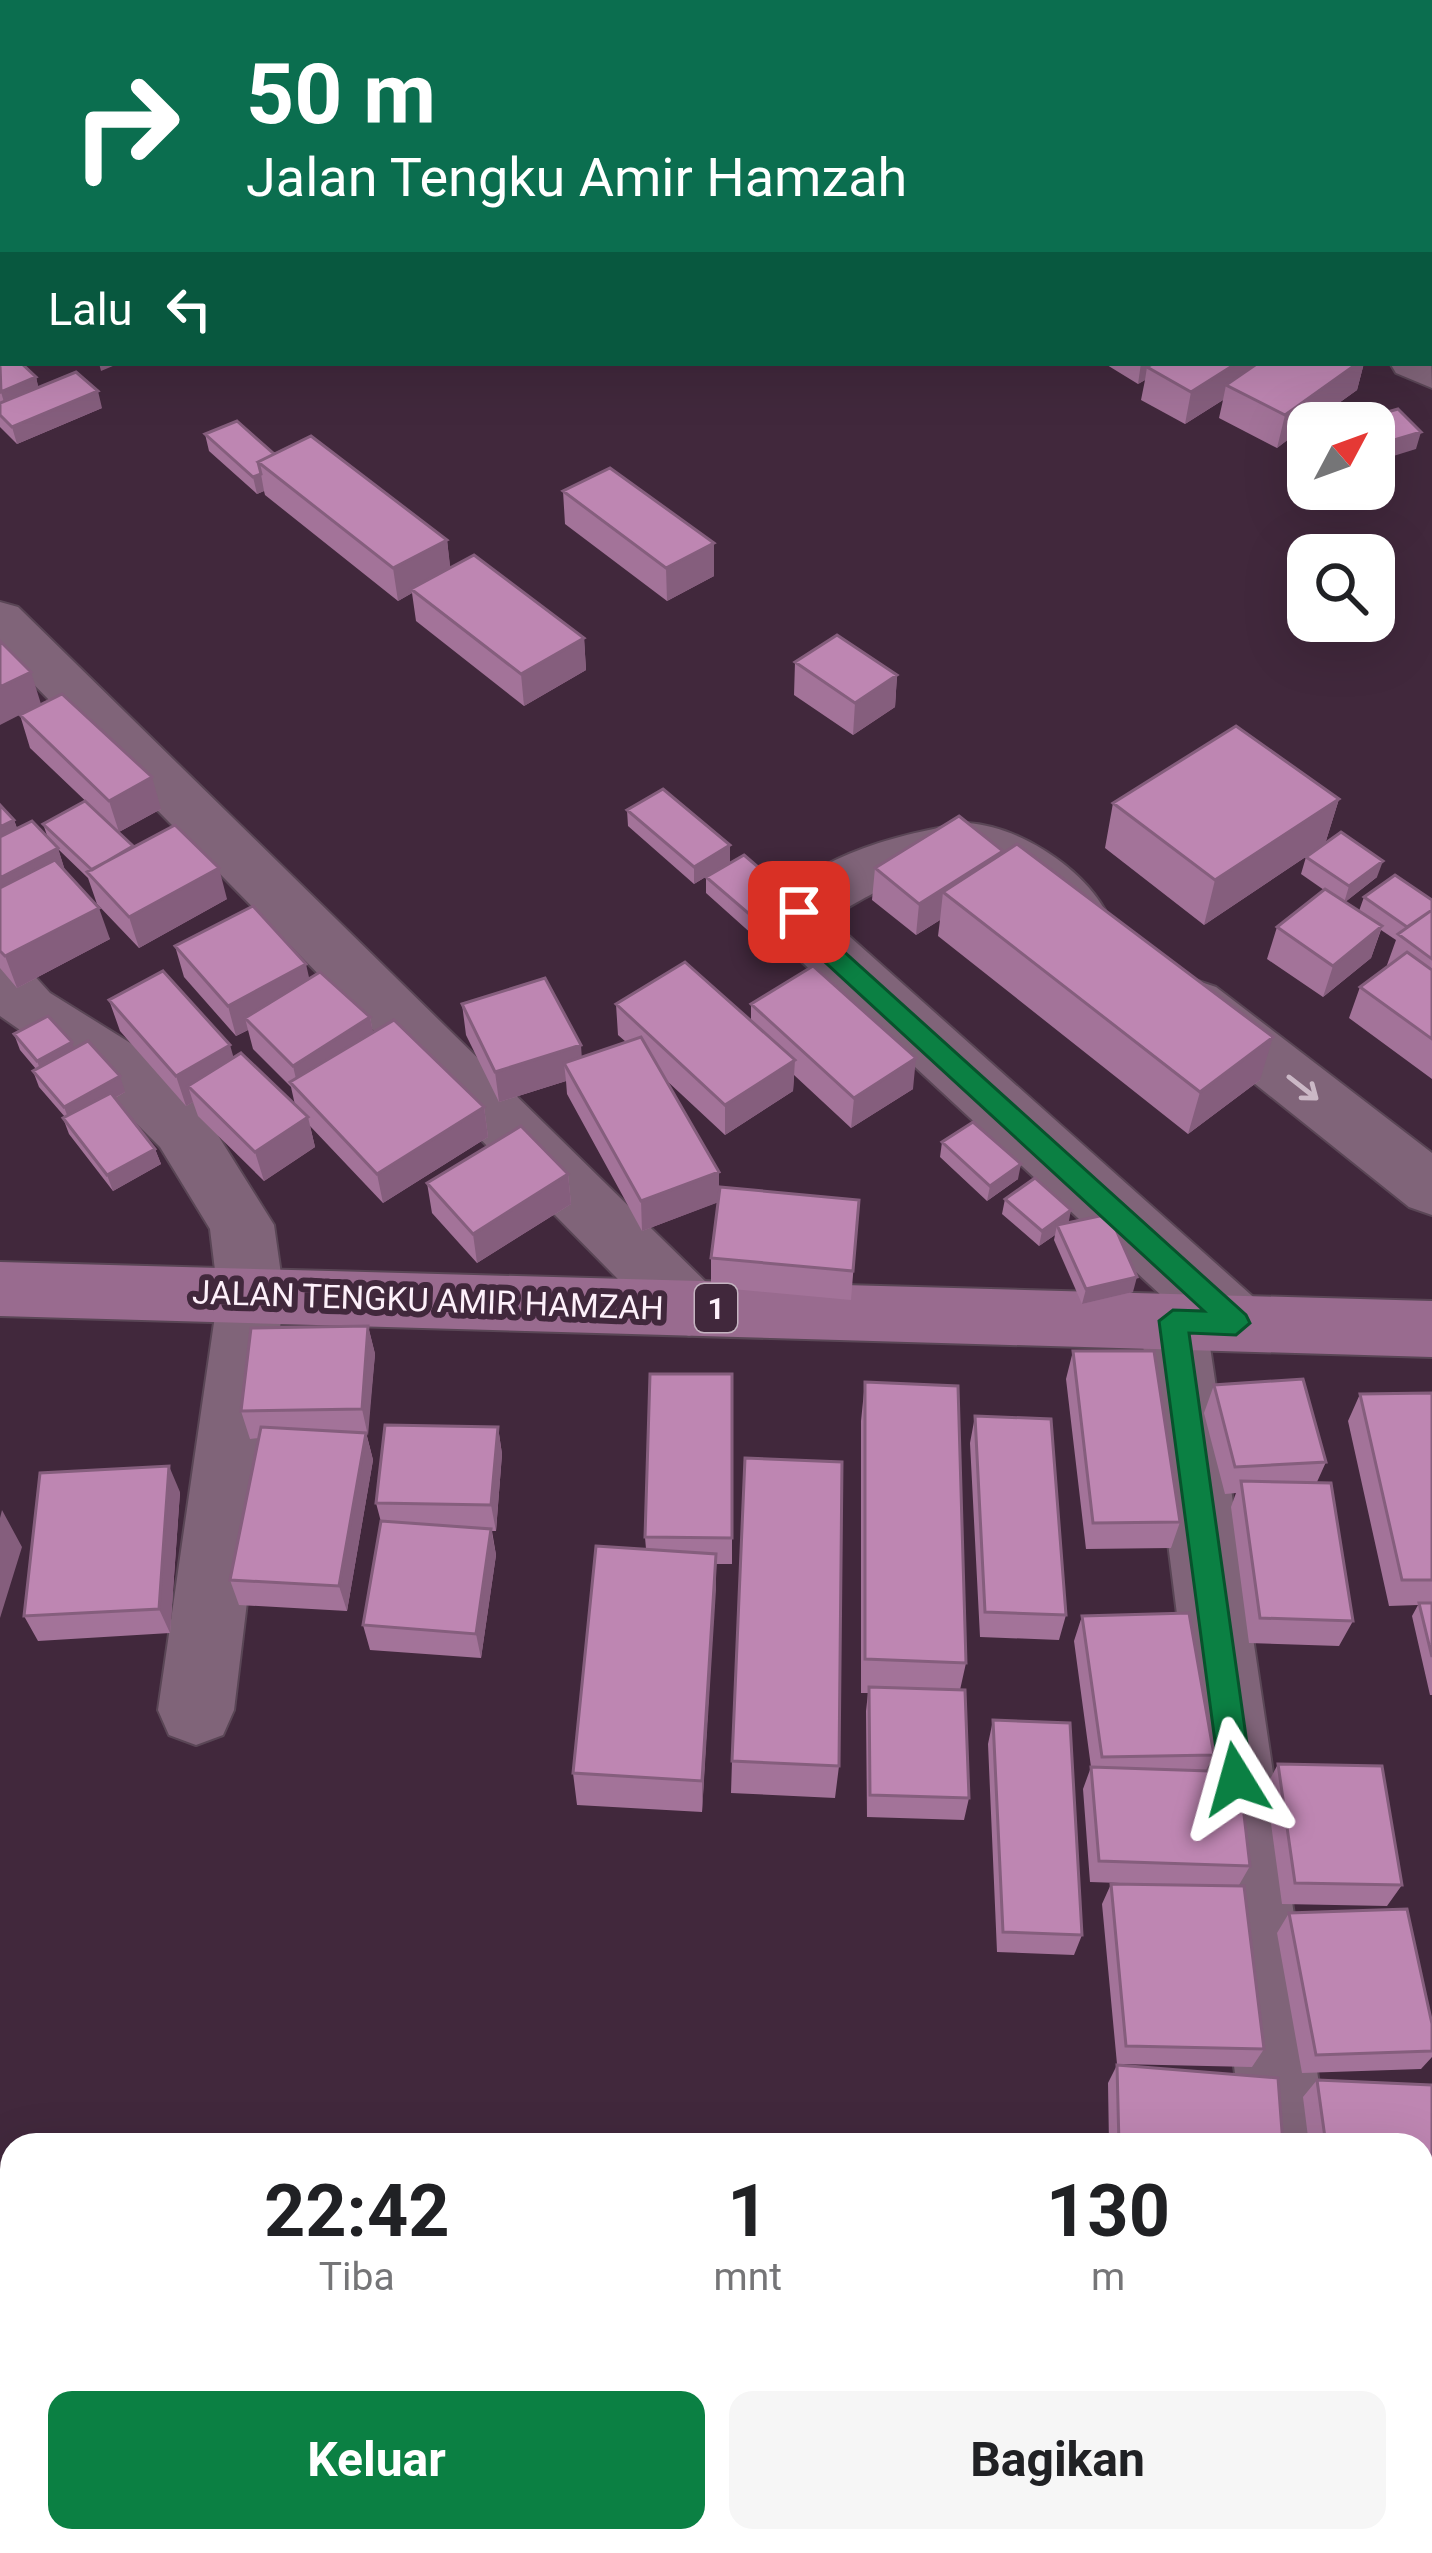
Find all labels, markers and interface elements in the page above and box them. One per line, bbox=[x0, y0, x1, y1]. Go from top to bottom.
text: 50 m bbox=[246, 45, 436, 144]
icon: right bbox=[48, 48, 204, 204]
text: Jalan Tengku Amir Hamzah bbox=[246, 146, 907, 209]
icon: left bbox=[156, 276, 222, 342]
text: Lalu bbox=[48, 283, 132, 336]
north arrow bbox=[1287, 402, 1395, 510]
map controls bbox=[1287, 402, 1395, 642]
button: search bbox=[1287, 534, 1395, 642]
pin bbox=[748, 861, 850, 963]
icon: arrive bbox=[766, 879, 832, 945]
one-way arrow bbox=[1286, 1074, 1318, 1101]
street label: JALAN TENGKU AMIR HAMZAH bbox=[192, 1272, 664, 1328]
road number: 1 bbox=[695, 1284, 737, 1332]
position arrow bbox=[1173, 1716, 1299, 1842]
text: 22:42 bbox=[264, 2169, 450, 2254]
text: 1 bbox=[727, 2169, 768, 2254]
text: 130 bbox=[1046, 2169, 1170, 2254]
text: Tiba bbox=[319, 2254, 395, 2300]
text: mnt bbox=[714, 2254, 782, 2300]
text: m bbox=[1091, 2254, 1125, 2300]
button: Keluar bbox=[48, 2391, 705, 2529]
button: Bagikan bbox=[729, 2391, 1386, 2529]

